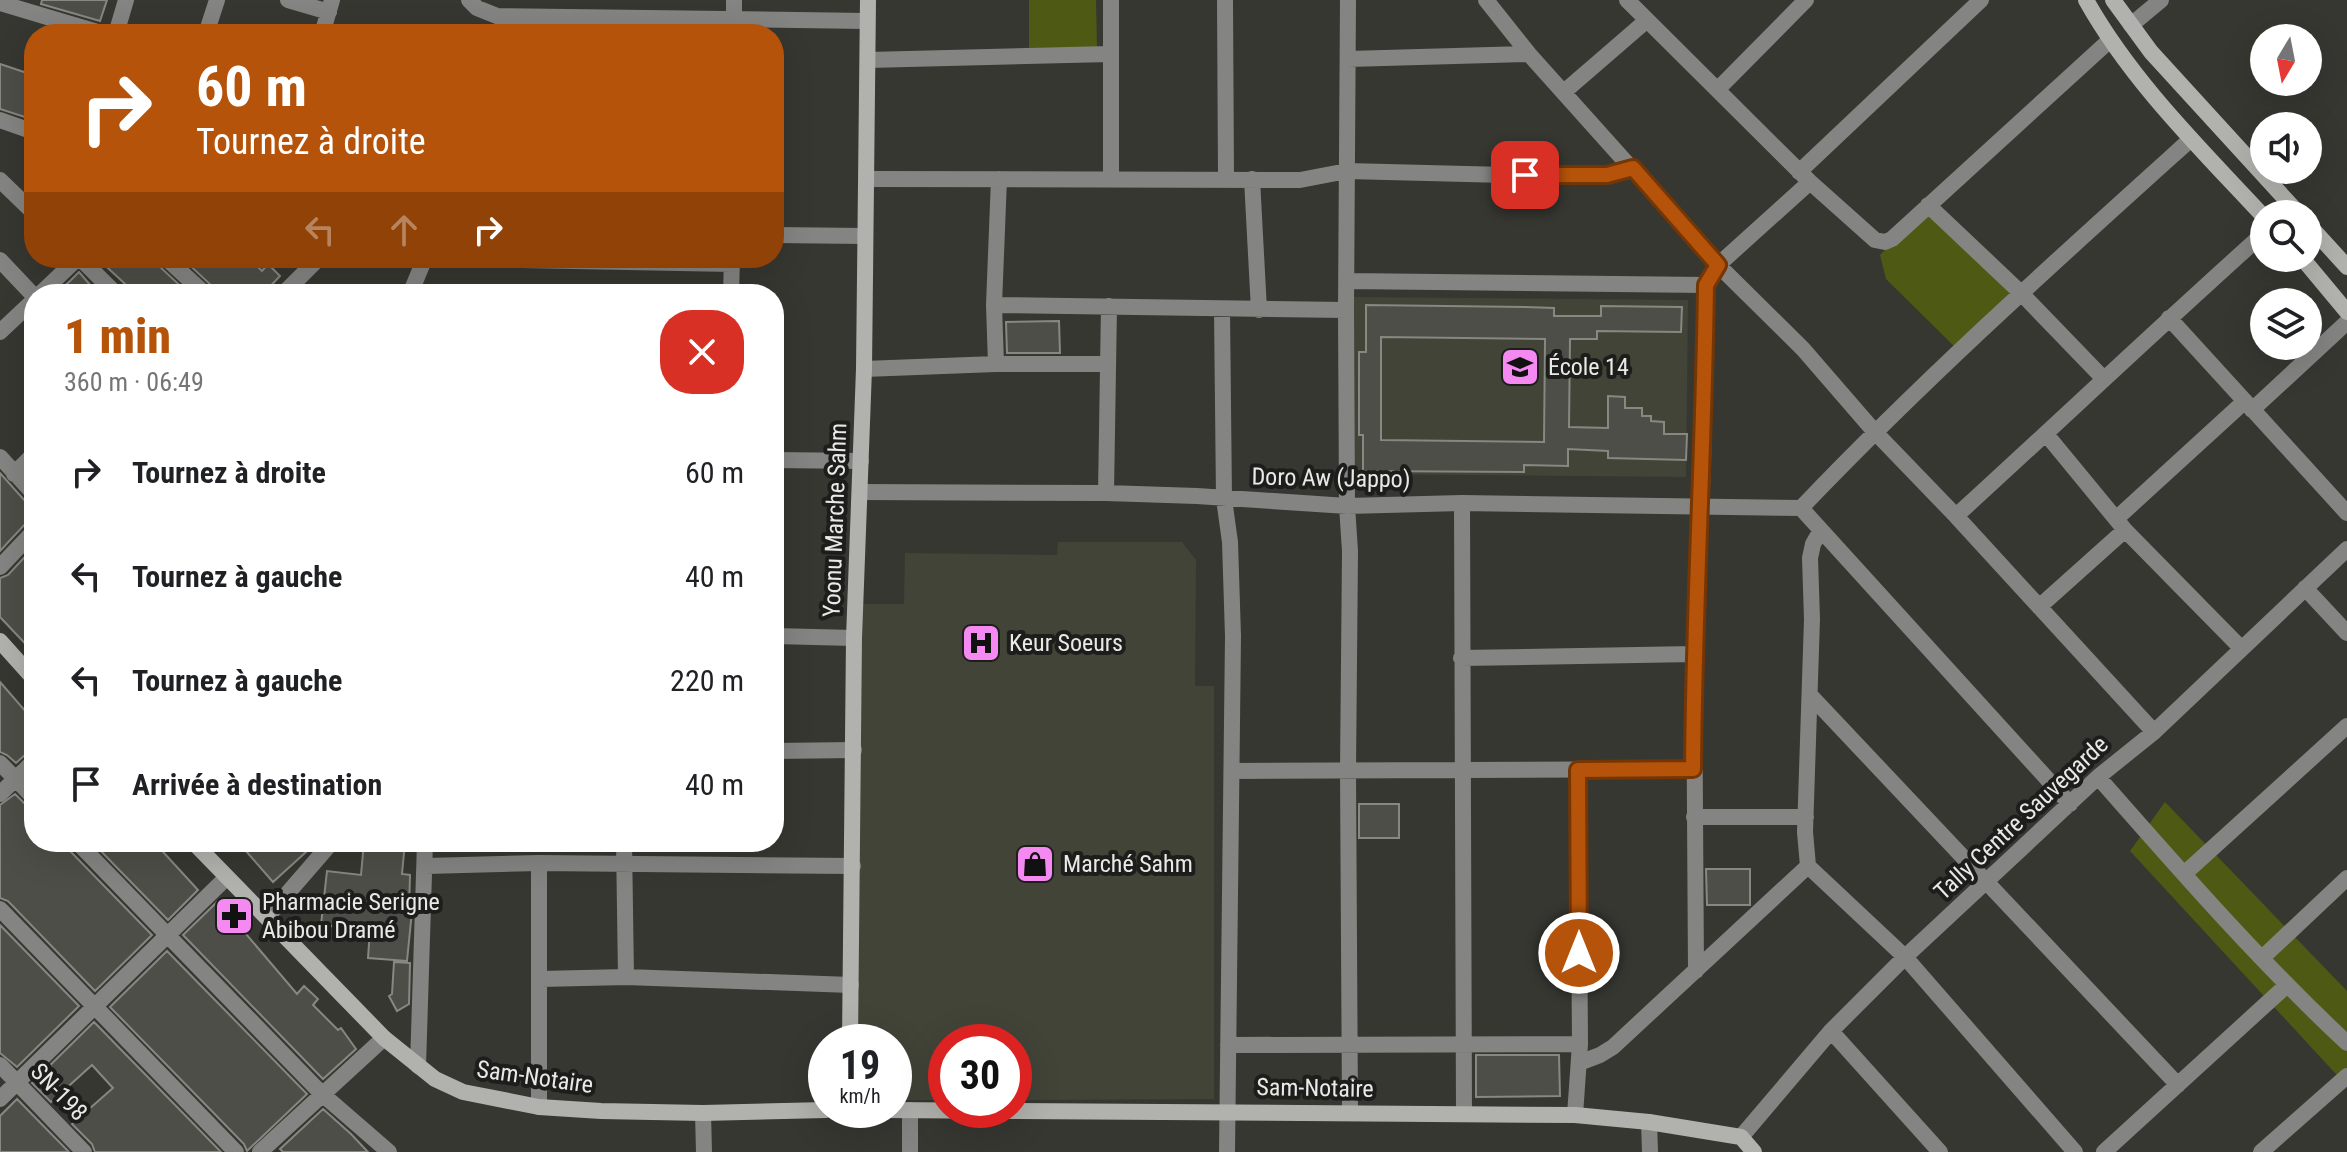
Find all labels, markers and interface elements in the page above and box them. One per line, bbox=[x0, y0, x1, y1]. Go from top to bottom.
north arrow bbox=[2250, 24, 2322, 96]
map controls bbox=[2250, 24, 2322, 360]
text: 60 m bbox=[196, 54, 307, 120]
icon: right bbox=[64, 56, 168, 160]
button: sound bbox=[2250, 112, 2322, 184]
text: Tournez à droite bbox=[196, 121, 426, 163]
pin bbox=[1491, 141, 1559, 209]
icon: arrive bbox=[1503, 153, 1547, 197]
button: search bbox=[2250, 200, 2322, 272]
icon: left bbox=[298, 208, 342, 252]
icon: ahead bbox=[382, 208, 426, 252]
icon: right bbox=[466, 208, 510, 252]
button: layers bbox=[2250, 288, 2322, 360]
text: 1 min bbox=[64, 308, 171, 365]
button: close bbox=[660, 310, 744, 394]
school or university icon: École 14 bbox=[1499, 346, 1541, 388]
place label: École 14 bbox=[1548, 353, 1629, 381]
text: 360 m · 06:49 bbox=[64, 367, 204, 397]
street label: Yoonu Marche Sahm bbox=[818, 422, 852, 618]
icon: right bbox=[64, 450, 108, 494]
text: Tournez à droite bbox=[132, 455, 326, 490]
text: 60 m bbox=[685, 455, 744, 490]
street label: Doro Aw (Jappo) bbox=[1251, 463, 1411, 493]
icon: left bbox=[64, 554, 108, 598]
text: Tournez à gauche bbox=[132, 559, 342, 594]
text: 40 m bbox=[685, 559, 744, 594]
hospital icon: Keur Soeurs bbox=[960, 622, 1002, 664]
place label: Keur Soeurs bbox=[1009, 629, 1123, 657]
icon: left bbox=[64, 658, 108, 702]
text: Tournez à gauche bbox=[132, 663, 342, 698]
text: 220 m bbox=[670, 663, 744, 698]
street label: Tally Centre Sauvegarde bbox=[1928, 730, 2114, 906]
icon: arrive bbox=[64, 762, 108, 806]
text: Arrivée à destination bbox=[132, 767, 382, 802]
text: 40 m bbox=[685, 767, 744, 802]
shop icon: Marché Sahm bbox=[1014, 843, 1056, 885]
place label: Marché Sahm bbox=[1063, 850, 1193, 878]
place label: Pharmacie Serigne Abibou Dramé bbox=[262, 888, 440, 944]
pharmacy icon: Pharmacie Serigne Abibou Dramé bbox=[213, 895, 255, 937]
position arrow bbox=[1537, 911, 1621, 995]
speed limit sign: 30 bbox=[928, 1024, 1032, 1128]
text: 19 bbox=[840, 1042, 880, 1089]
street label: Sam-Notaire bbox=[475, 1055, 595, 1099]
street label: SN-198 bbox=[25, 1058, 93, 1126]
street label: Sam-Notaire bbox=[1256, 1073, 1374, 1103]
text: km/h bbox=[839, 1084, 881, 1108]

